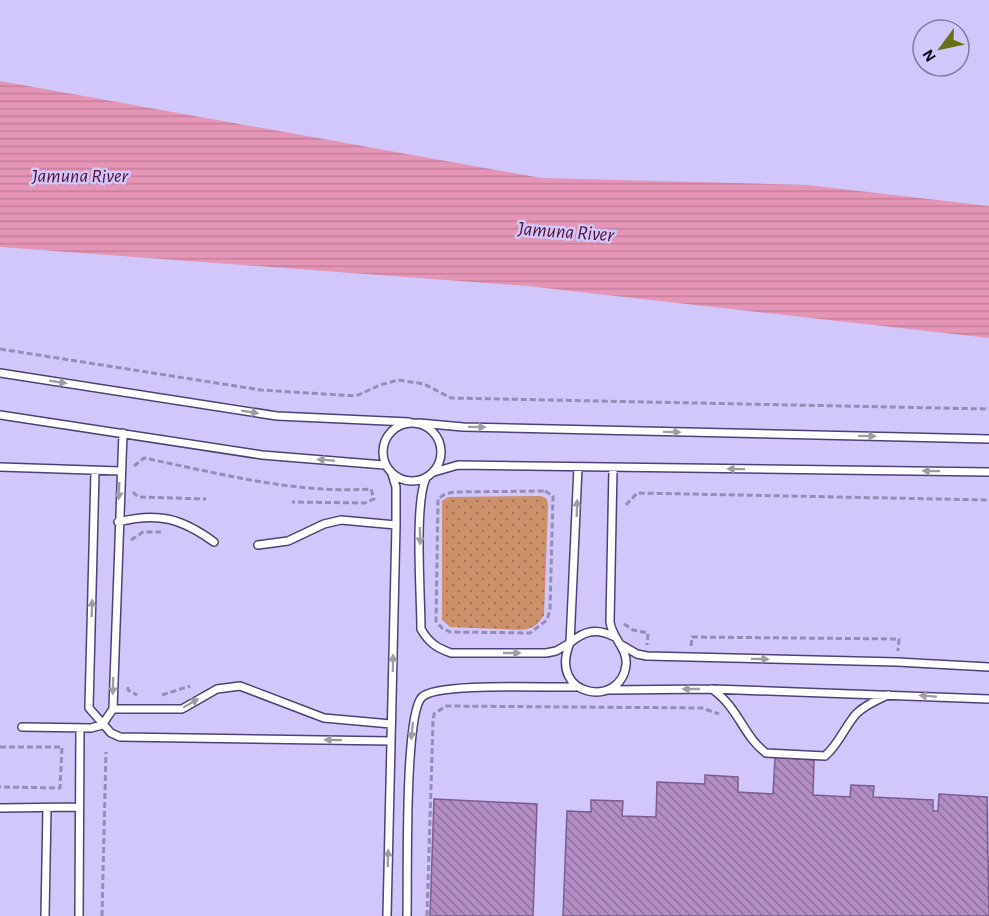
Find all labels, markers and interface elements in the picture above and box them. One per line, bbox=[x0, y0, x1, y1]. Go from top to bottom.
north arrow bbox=[911, 18, 971, 78]
text: N bbox=[920, 47, 939, 65]
water label: Jamuna River bbox=[31, 166, 128, 186]
water label: Jamuna River bbox=[516, 219, 615, 245]
one-way arrow bbox=[48, 377, 67, 386]
one-way arrow bbox=[241, 407, 260, 416]
one-way arrow bbox=[468, 423, 487, 432]
one-way arrow bbox=[663, 427, 682, 436]
one-way arrow bbox=[858, 431, 877, 441]
one-way arrow bbox=[316, 455, 335, 465]
one-way arrow bbox=[726, 464, 745, 474]
one-way arrow bbox=[921, 466, 940, 476]
one-way arrow bbox=[115, 482, 124, 501]
one-way arrow bbox=[572, 498, 581, 517]
one-way arrow bbox=[415, 526, 425, 545]
one-way arrow bbox=[87, 599, 97, 618]
one-way arrow bbox=[503, 648, 522, 658]
one-way arrow bbox=[388, 653, 397, 672]
one-way arrow bbox=[750, 654, 769, 664]
one-way arrow bbox=[109, 677, 118, 696]
one-way arrow bbox=[682, 684, 701, 694]
one-way arrow bbox=[919, 691, 938, 701]
one-way arrow bbox=[183, 698, 200, 708]
one-way arrow bbox=[407, 721, 417, 740]
one-way arrow bbox=[323, 735, 342, 745]
one-way arrow bbox=[384, 848, 393, 867]

